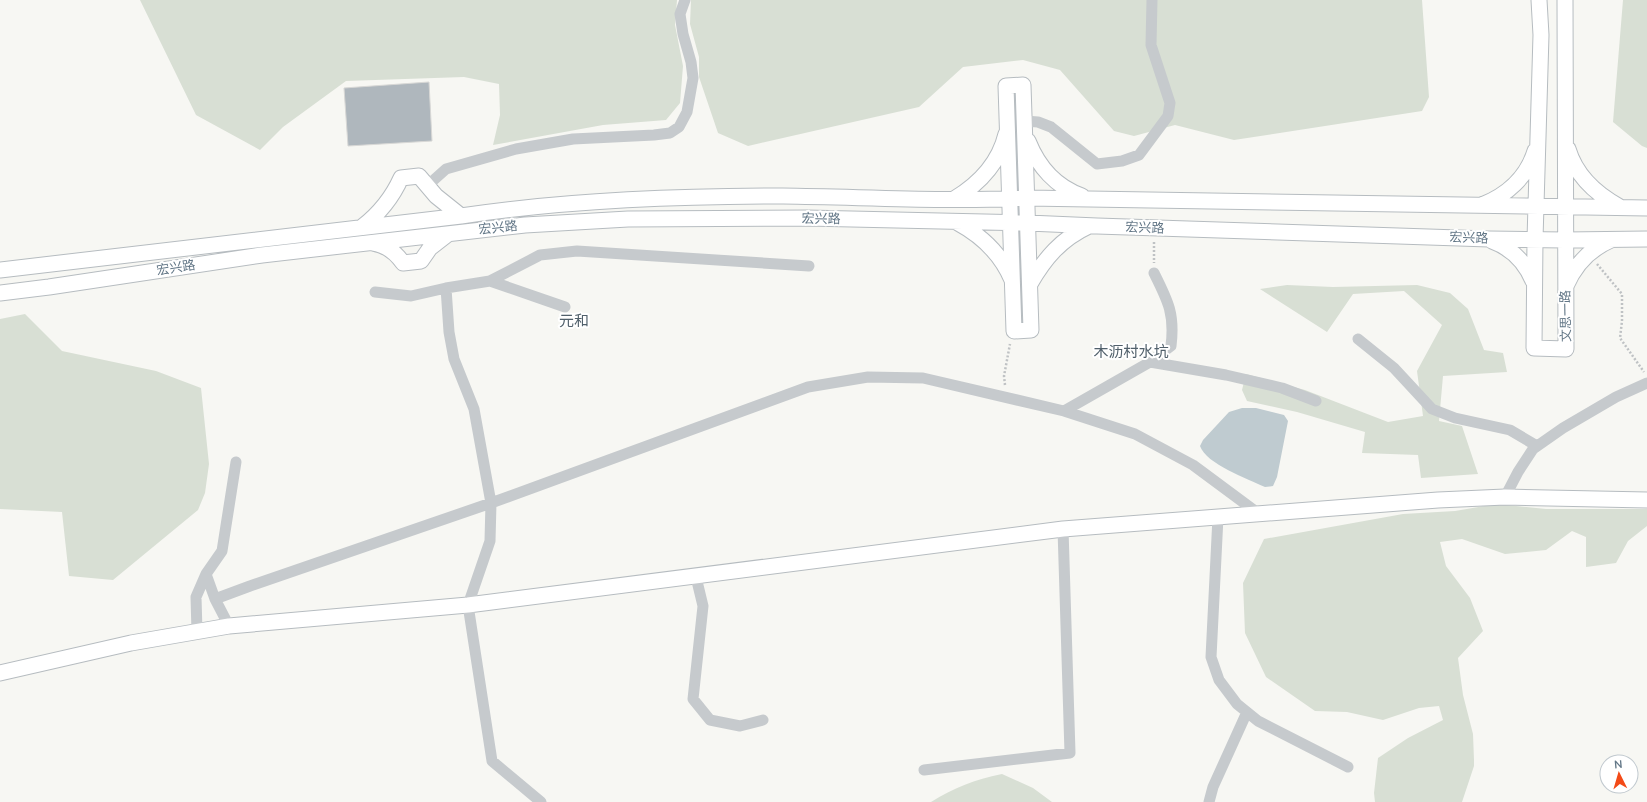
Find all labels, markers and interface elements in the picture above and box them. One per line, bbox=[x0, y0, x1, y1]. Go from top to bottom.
street label: 宏兴路 bbox=[801, 210, 841, 228]
street label: 宏兴路 bbox=[478, 217, 518, 239]
street label: 宏兴路 bbox=[1125, 218, 1165, 238]
street label: 宏兴路 bbox=[1449, 228, 1489, 248]
street label: 宏兴路 bbox=[155, 256, 197, 280]
street label: 文思一路 bbox=[1557, 290, 1575, 342]
district label: 元和 bbox=[559, 311, 589, 331]
district label: 木沥村水坑 bbox=[1093, 342, 1169, 362]
north arrow bbox=[1599, 754, 1639, 794]
text: N bbox=[1613, 757, 1623, 772]

